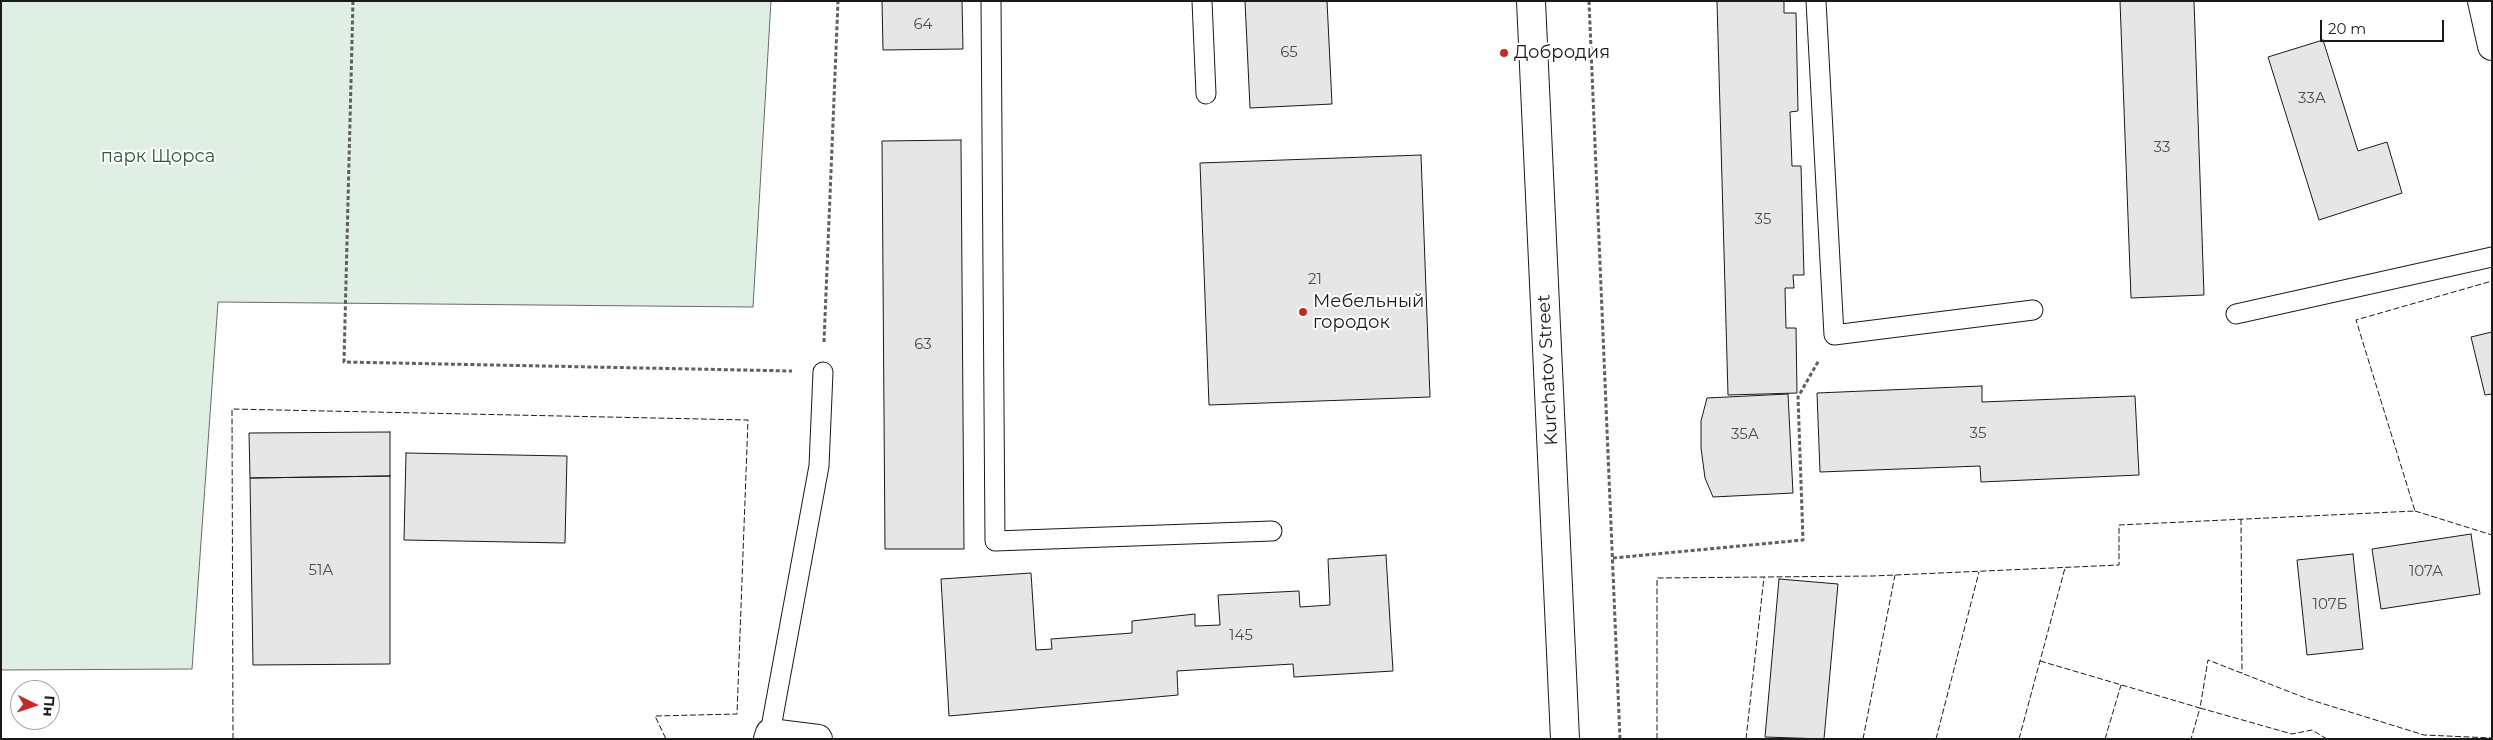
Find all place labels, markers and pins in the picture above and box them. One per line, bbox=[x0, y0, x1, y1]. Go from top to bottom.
place label: Добродия bbox=[1514, 42, 1610, 64]
marker: Добродия bbox=[1498, 47, 1510, 59]
place label: Мебельный городок bbox=[1313, 291, 1424, 334]
marker: Мебельный городок bbox=[1297, 306, 1309, 318]

